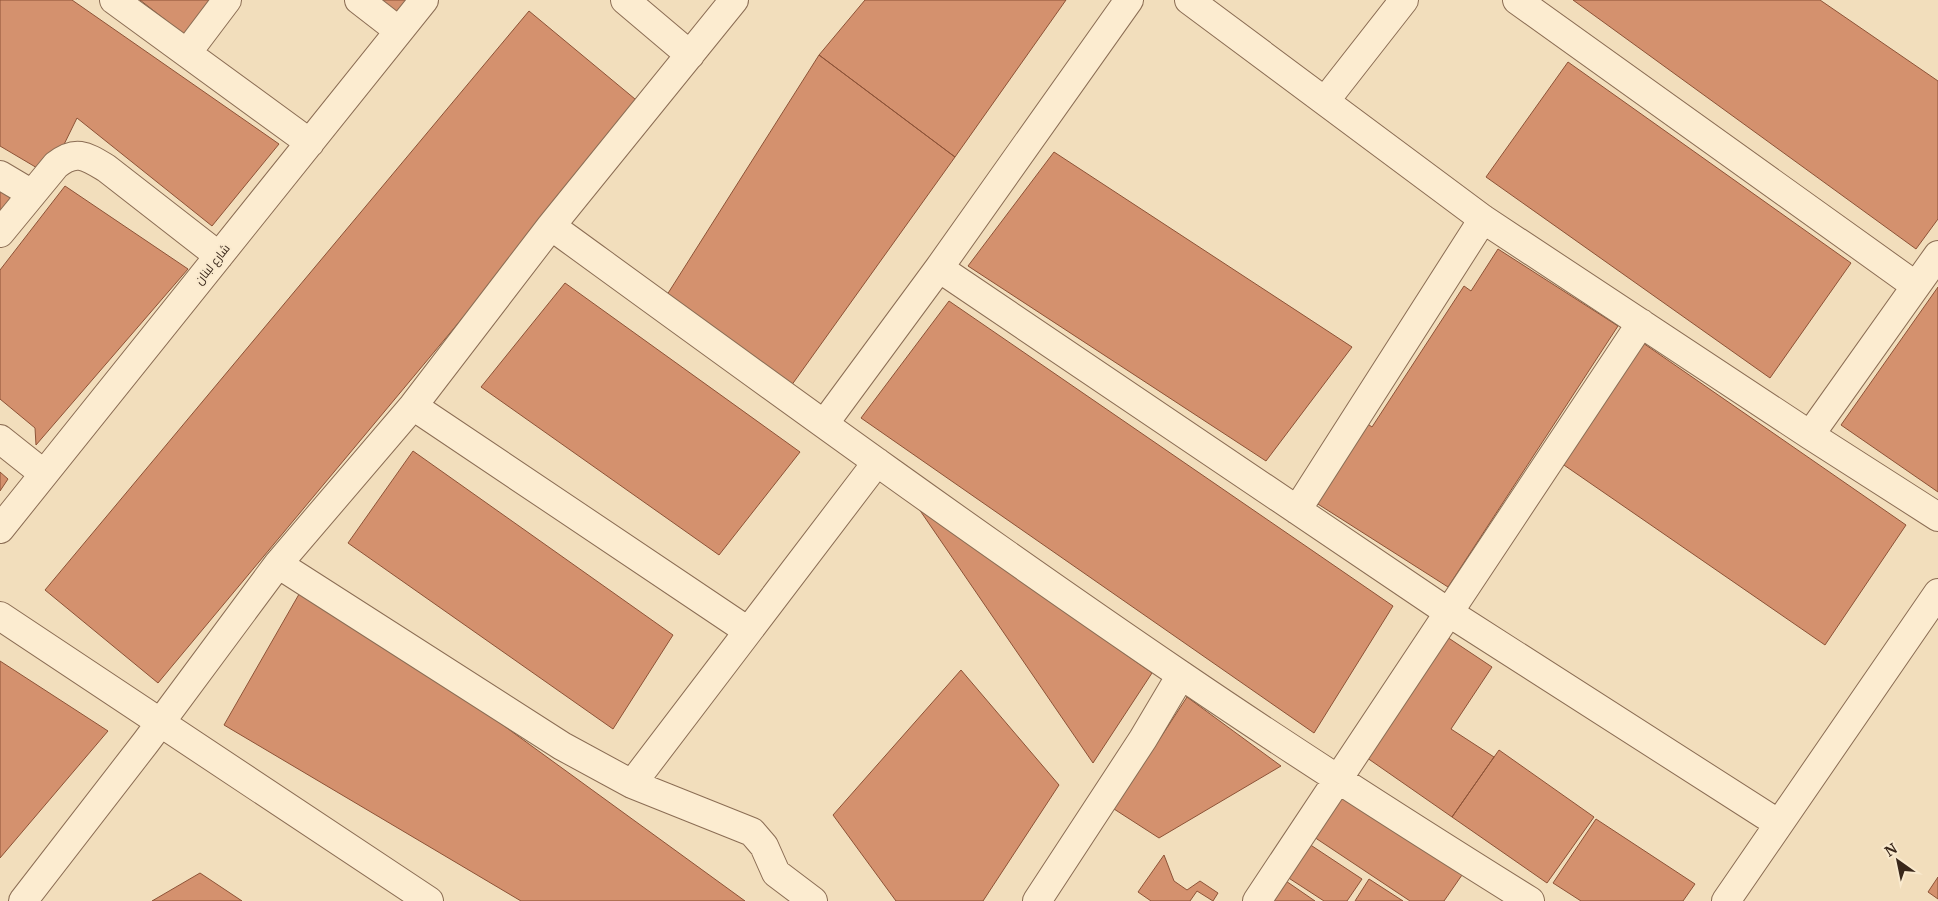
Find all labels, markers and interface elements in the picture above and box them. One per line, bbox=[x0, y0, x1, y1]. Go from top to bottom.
street label: شارع لبنان bbox=[191, 241, 234, 288]
north arrow bbox=[1873, 836, 1923, 886]
text: N bbox=[1881, 840, 1900, 861]

